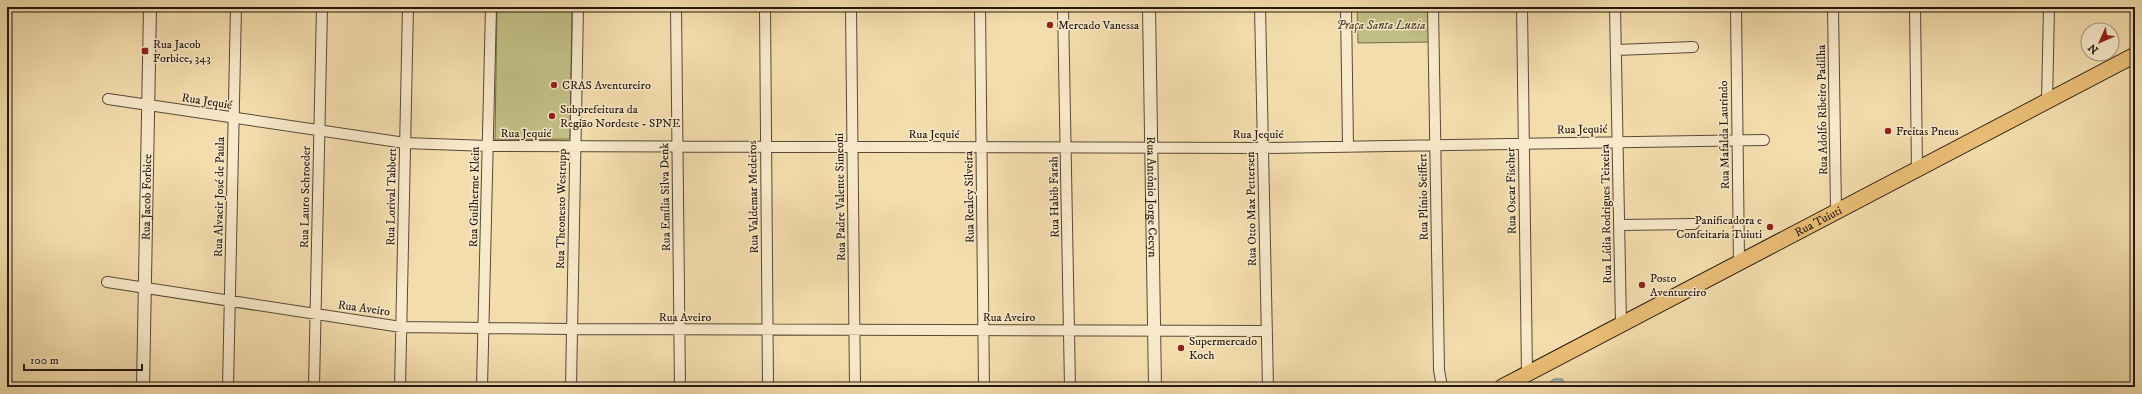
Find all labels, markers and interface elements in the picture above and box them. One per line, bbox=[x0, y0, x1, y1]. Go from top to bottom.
place label: Mercado Vanessa bbox=[1058, 18, 1140, 33]
park label: Praça Santa Luzia bbox=[1337, 18, 1425, 33]
marker: Mercado Vanessa bbox=[1045, 20, 1055, 30]
north arrow bbox=[2080, 22, 2120, 62]
place label: Rua Jacob Forbice, 343 bbox=[153, 37, 211, 66]
text: N bbox=[2085, 40, 2102, 57]
street label: Rua Adolfo Ribeiro Padilha bbox=[1814, 44, 1831, 175]
marker: Rua Jacob Forbice, 343 bbox=[140, 46, 150, 56]
place label: CRAS Aventureiro bbox=[562, 78, 651, 93]
marker: CRAS Aventureiro bbox=[549, 80, 559, 90]
street label: Rua Mafalda Laurindo bbox=[1716, 80, 1733, 190]
street label: Rua Jequié bbox=[181, 90, 233, 113]
place label: Subprefeitura da Região Nordeste - SPNE bbox=[560, 102, 681, 131]
marker: Subprefeitura da Região Nordeste - SPNE bbox=[547, 111, 557, 121]
street label: Rua Jequié bbox=[1556, 122, 1608, 137]
place label: Freitas Pneus bbox=[1896, 124, 1959, 139]
street label: Rua Jequié bbox=[501, 126, 551, 141]
marker: Freitas Pneus bbox=[1883, 126, 1893, 136]
street label: Rua Jequié bbox=[909, 127, 959, 142]
street label: Rua Jequié bbox=[1233, 127, 1283, 142]
street label: Rua Padre Valente Simeoni bbox=[832, 133, 849, 261]
street label: Rua Alvacir José de Paula bbox=[211, 136, 228, 257]
street label: Rua Antônio Jorge Cecyn bbox=[1143, 136, 1160, 258]
street label: Rua Valdemar Medeiros bbox=[745, 140, 762, 254]
street label: Rua Emília Silva Denk bbox=[657, 143, 674, 251]
street label: Rua Lídia Rodrigues Teixeira bbox=[1598, 143, 1615, 284]
street label: Rua Lauro Schroeder bbox=[297, 145, 314, 248]
street label: Rua Guilherme Klein bbox=[466, 146, 483, 248]
street label: Rua Oscar Fischer bbox=[1503, 147, 1520, 234]
street label: Rua Lorival Tabbert bbox=[383, 148, 400, 246]
street label: Rua Theonesto Westrupp bbox=[553, 149, 570, 269]
street label: Rua Realcy Silveira bbox=[961, 150, 978, 243]
street label: Rua Otto Max Pettersen bbox=[1243, 151, 1260, 266]
street label: Rua Plínio Seiffert bbox=[1415, 153, 1432, 241]
street label: Rua Jacob Forbice bbox=[139, 154, 155, 240]
street label: Rua Habib Farah bbox=[1046, 155, 1063, 238]
street label: Rua Tuiuti bbox=[1792, 203, 1845, 240]
place label: Panificadora e Confeitaria Tuiuti bbox=[1676, 213, 1762, 242]
marker: Panificadora e Confeitaria Tuiuti bbox=[1765, 222, 1775, 232]
place label: Posto Aventureiro bbox=[1650, 271, 1706, 300]
marker: Posto Aventureiro bbox=[1637, 280, 1647, 290]
street label: Rua Aveiro bbox=[337, 297, 391, 320]
street label: Rua Aveiro bbox=[659, 310, 711, 325]
street label: Rua Aveiro bbox=[983, 310, 1035, 325]
place label: Supermercado Koch bbox=[1189, 334, 1257, 363]
marker: Supermercado Koch bbox=[1176, 343, 1186, 353]
scale bar bbox=[24, 346, 142, 372]
text: 100 m bbox=[30, 353, 59, 368]

